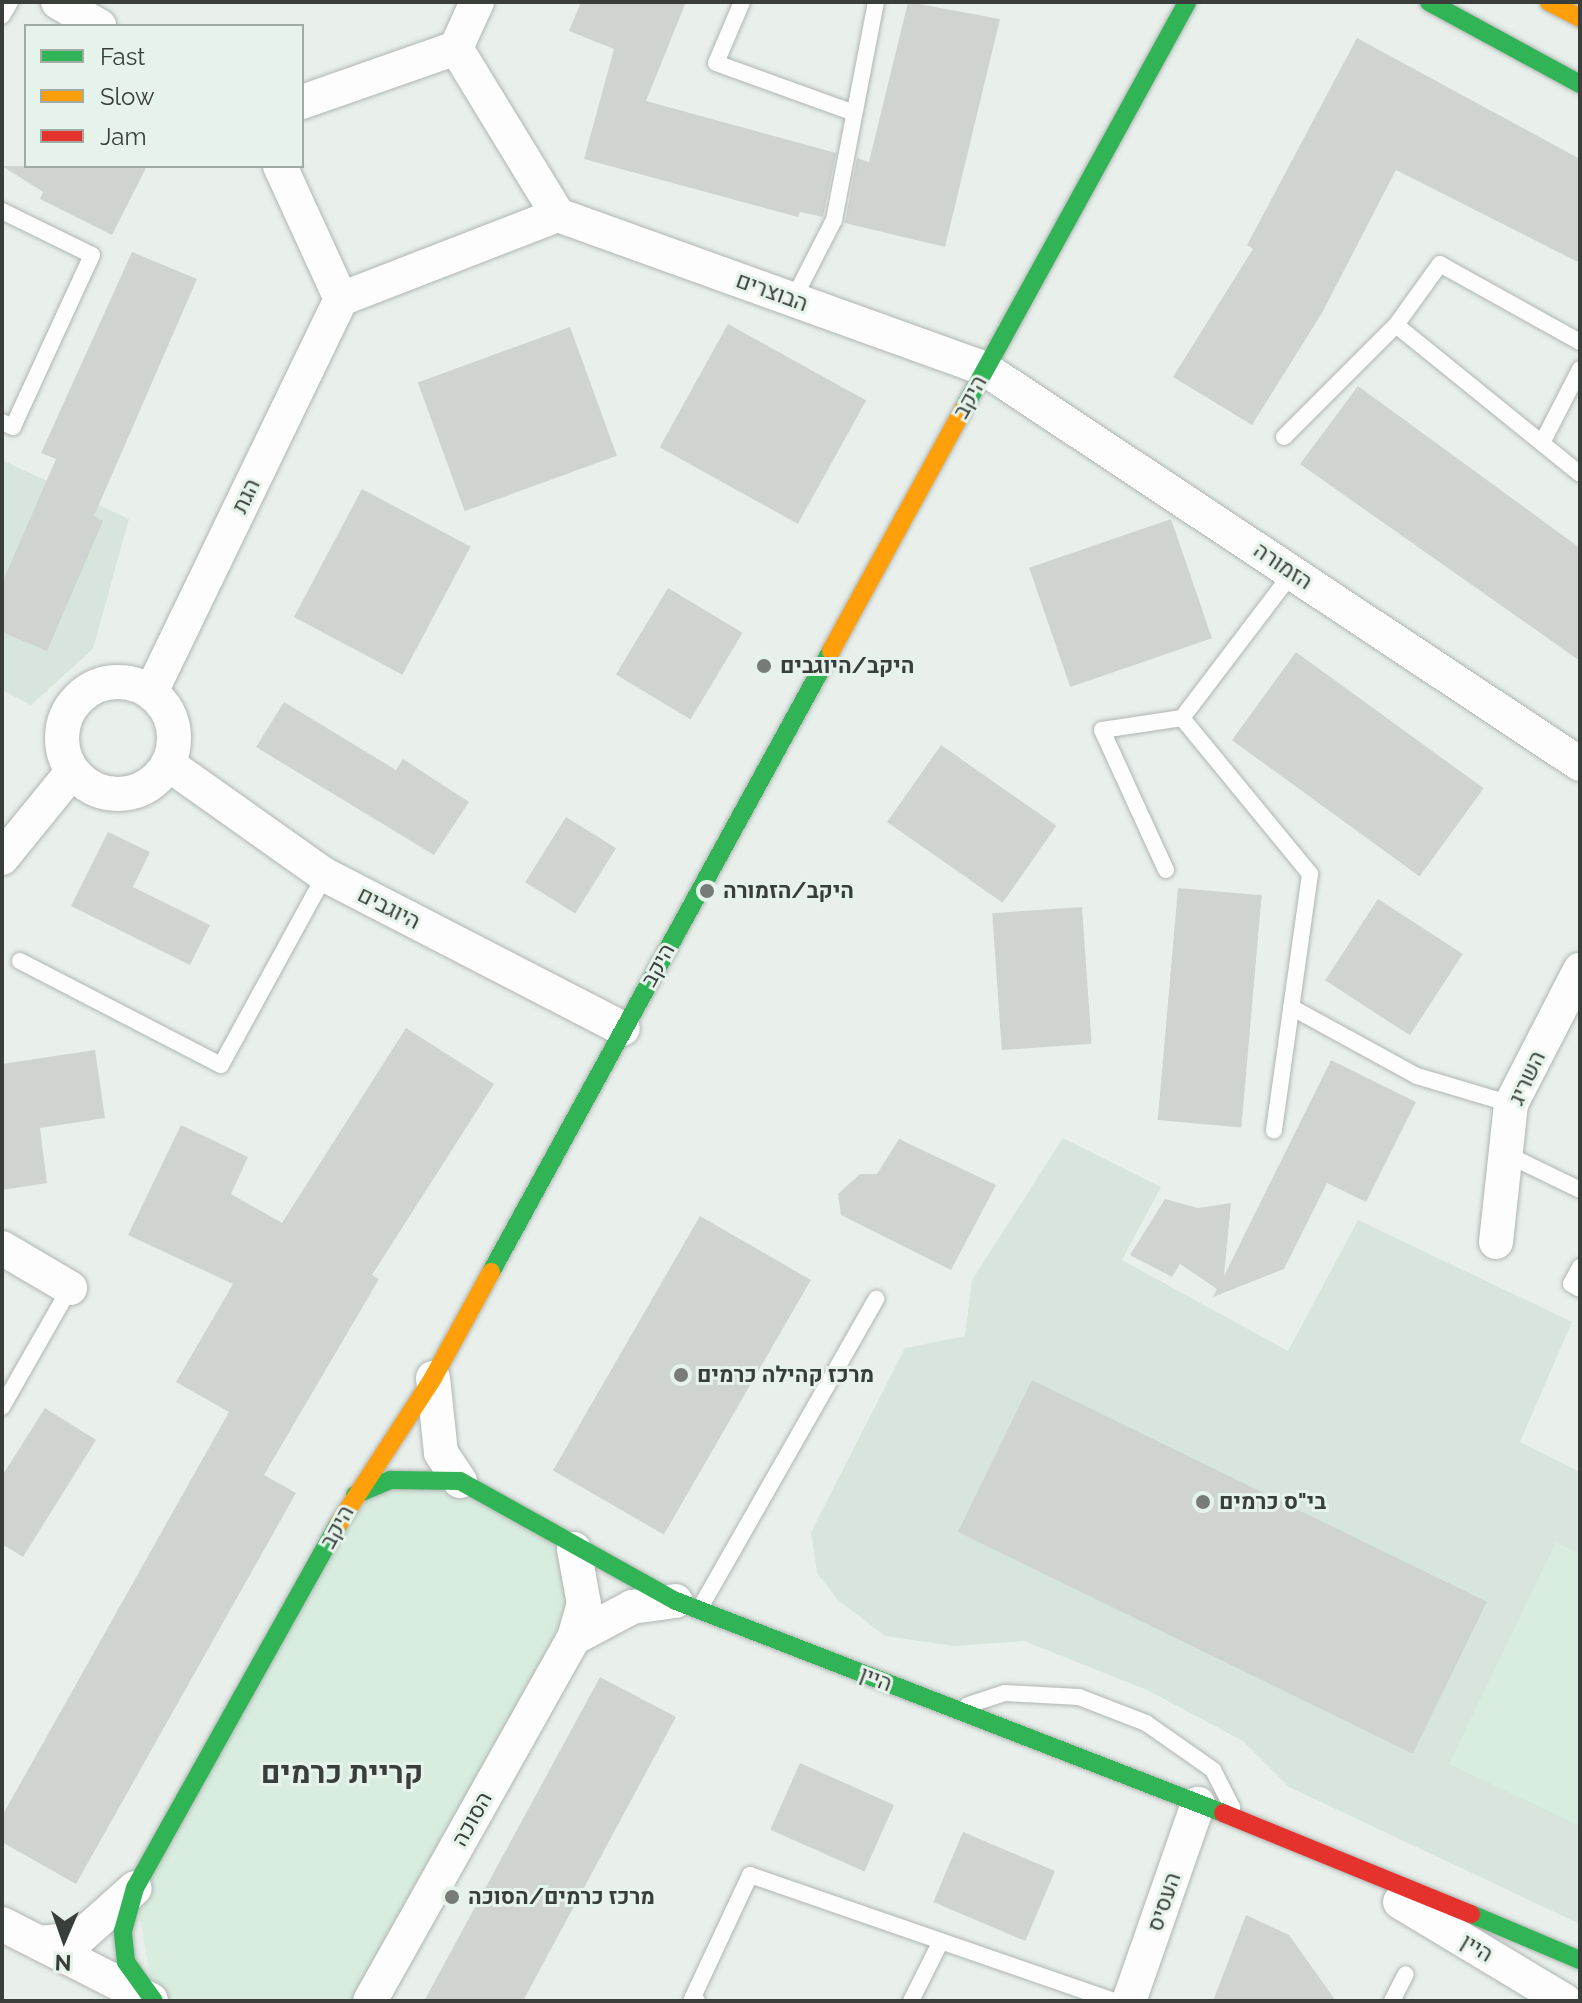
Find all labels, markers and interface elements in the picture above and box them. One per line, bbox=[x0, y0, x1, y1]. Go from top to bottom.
legend bbox=[24, 24, 304, 168]
text: Fast bbox=[100, 42, 145, 71]
text: Slow bbox=[100, 82, 154, 111]
text: Jam bbox=[100, 122, 146, 151]
street label: הבוצרים bbox=[733, 267, 811, 317]
street label: היקב bbox=[948, 371, 992, 423]
street label: הגת bbox=[226, 474, 266, 518]
street label: הזמורה bbox=[1249, 537, 1317, 595]
place label: היקב/היוגבים bbox=[780, 653, 914, 679]
marker: היקב/היוגבים bbox=[755, 657, 773, 675]
place label: היקב/הזמורה bbox=[723, 878, 854, 904]
street label: היוגבים bbox=[353, 881, 425, 935]
marker: היקב/הזמורה bbox=[698, 882, 716, 900]
street label: היקב bbox=[636, 939, 680, 991]
street label: השריג bbox=[1503, 1047, 1551, 1109]
place label: מרכז קהילה כרמים bbox=[697, 1362, 874, 1388]
marker: מרכז קהילה כרמים bbox=[672, 1366, 690, 1384]
place label: בי"ס כרמים bbox=[1219, 1489, 1326, 1515]
marker: בי"ס כרמים bbox=[1194, 1493, 1212, 1511]
street label: היקב bbox=[315, 1501, 359, 1553]
street label: היין bbox=[856, 1661, 896, 1697]
district label: קריית כרמים bbox=[261, 1755, 423, 1791]
street label: הסוכה bbox=[446, 1787, 498, 1851]
street label: העסיס bbox=[1142, 1869, 1186, 1935]
place label: מרכז כרמים/הסוכה bbox=[468, 1884, 655, 1910]
marker: מרכז כרמים/הסוכה bbox=[443, 1888, 461, 1906]
north arrow bbox=[24, 1899, 104, 1979]
street label: היין bbox=[1456, 1928, 1498, 1968]
text: N bbox=[54, 1950, 72, 1976]

